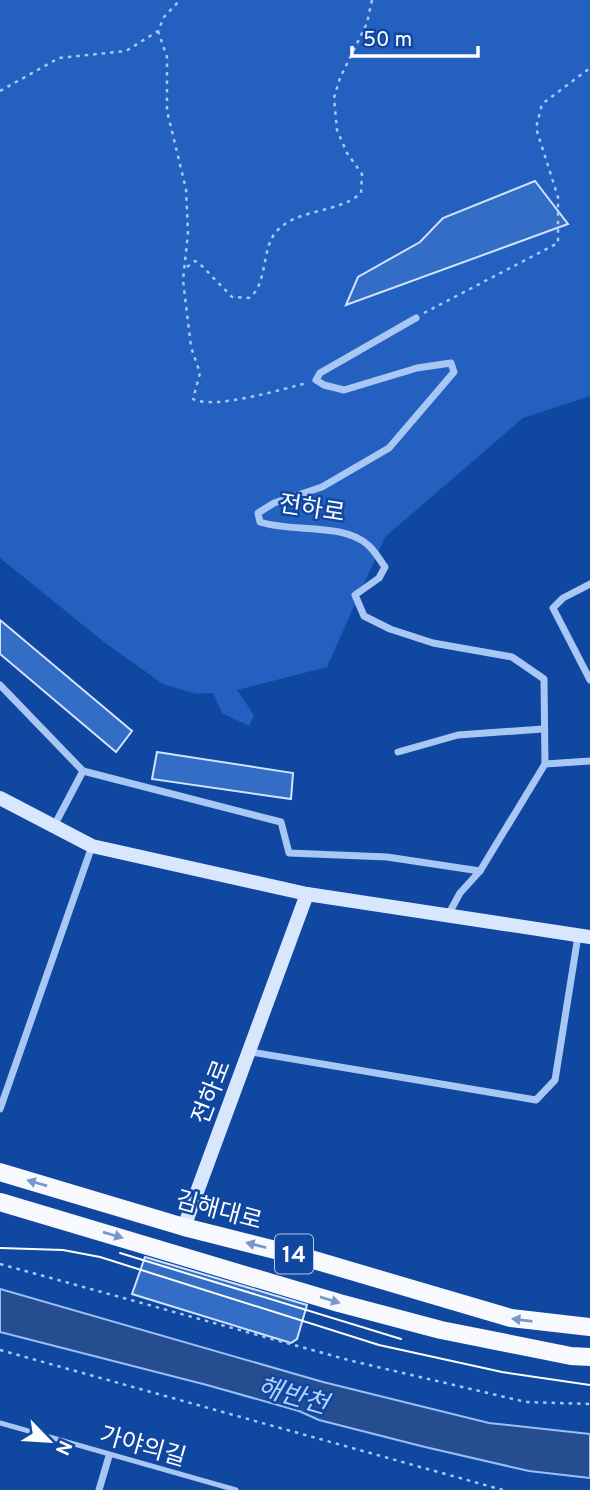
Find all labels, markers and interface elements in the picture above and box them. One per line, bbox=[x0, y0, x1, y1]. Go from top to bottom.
scale bar bbox=[352, 14, 478, 58]
text: 50 m bbox=[363, 27, 412, 54]
street label: 전하로 bbox=[277, 490, 347, 530]
street label: 전하로 bbox=[187, 1056, 239, 1129]
one-way arrow bbox=[26, 1178, 47, 1188]
street label: 김해대로 bbox=[172, 1186, 265, 1238]
one-way arrow bbox=[102, 1230, 123, 1240]
road number: 14 bbox=[275, 1234, 313, 1274]
one-way arrow bbox=[245, 1239, 267, 1250]
one-way arrow bbox=[320, 1296, 341, 1306]
one-way arrow bbox=[511, 1314, 533, 1325]
water label: 해반천 bbox=[253, 1372, 334, 1424]
north arrow bbox=[14, 1406, 84, 1476]
street label: 가야의길 bbox=[96, 1421, 189, 1475]
text: N bbox=[49, 1436, 76, 1459]

